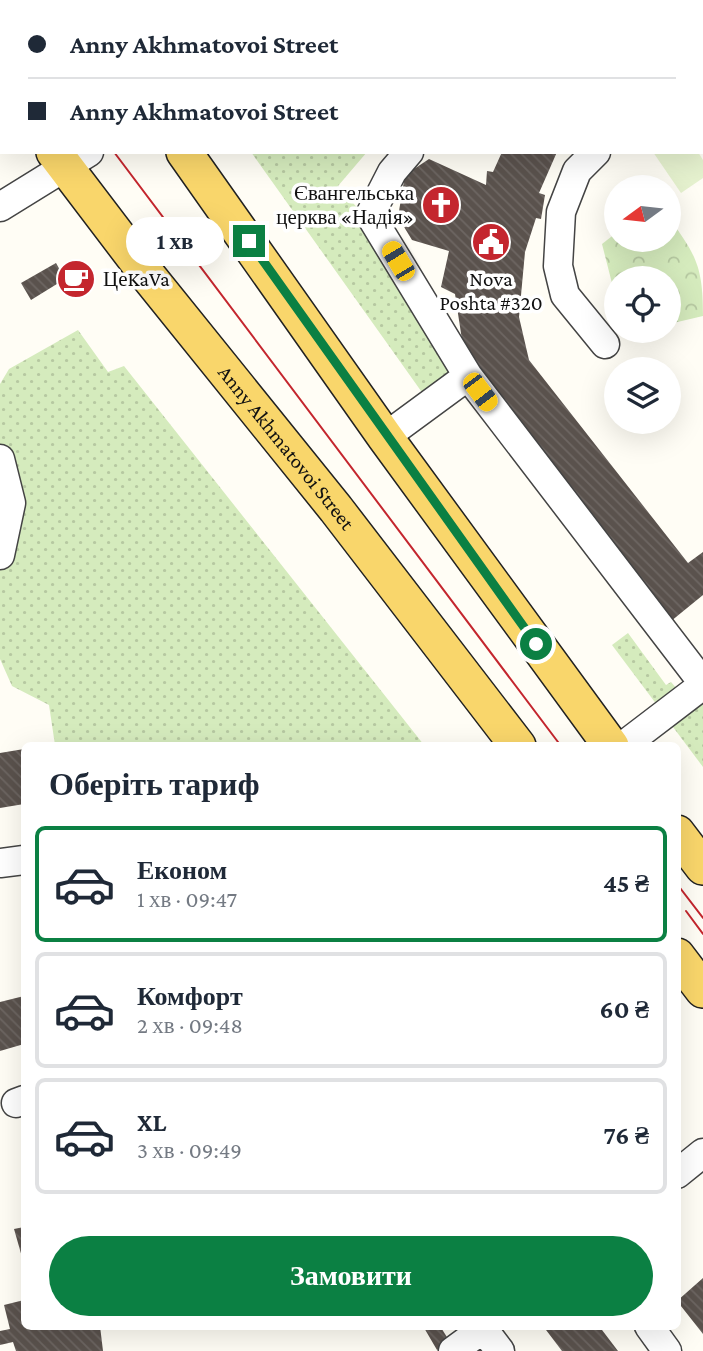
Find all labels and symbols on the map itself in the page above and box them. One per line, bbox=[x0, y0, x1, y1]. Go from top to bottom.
north arrow bbox=[604, 175, 681, 252]
place label: Євангельська церква «Надія» bbox=[276, 181, 415, 229]
church icon: Євангельська церква «Надія» bbox=[420, 184, 462, 226]
callout: 1 хв bbox=[126, 216, 224, 266]
public building icon: Nova Poshta #320 bbox=[470, 221, 512, 263]
route end bbox=[233, 225, 265, 257]
car bbox=[379, 238, 418, 284]
cafe icon: ЦеKaVa bbox=[55, 258, 97, 300]
place label: ЦеKaVa bbox=[103, 267, 170, 291]
place label: Nova Poshta #320 bbox=[439, 267, 543, 315]
street label: Anny Akhmatovoi Street bbox=[213, 361, 360, 535]
car bbox=[459, 369, 502, 415]
route start bbox=[520, 628, 552, 660]

